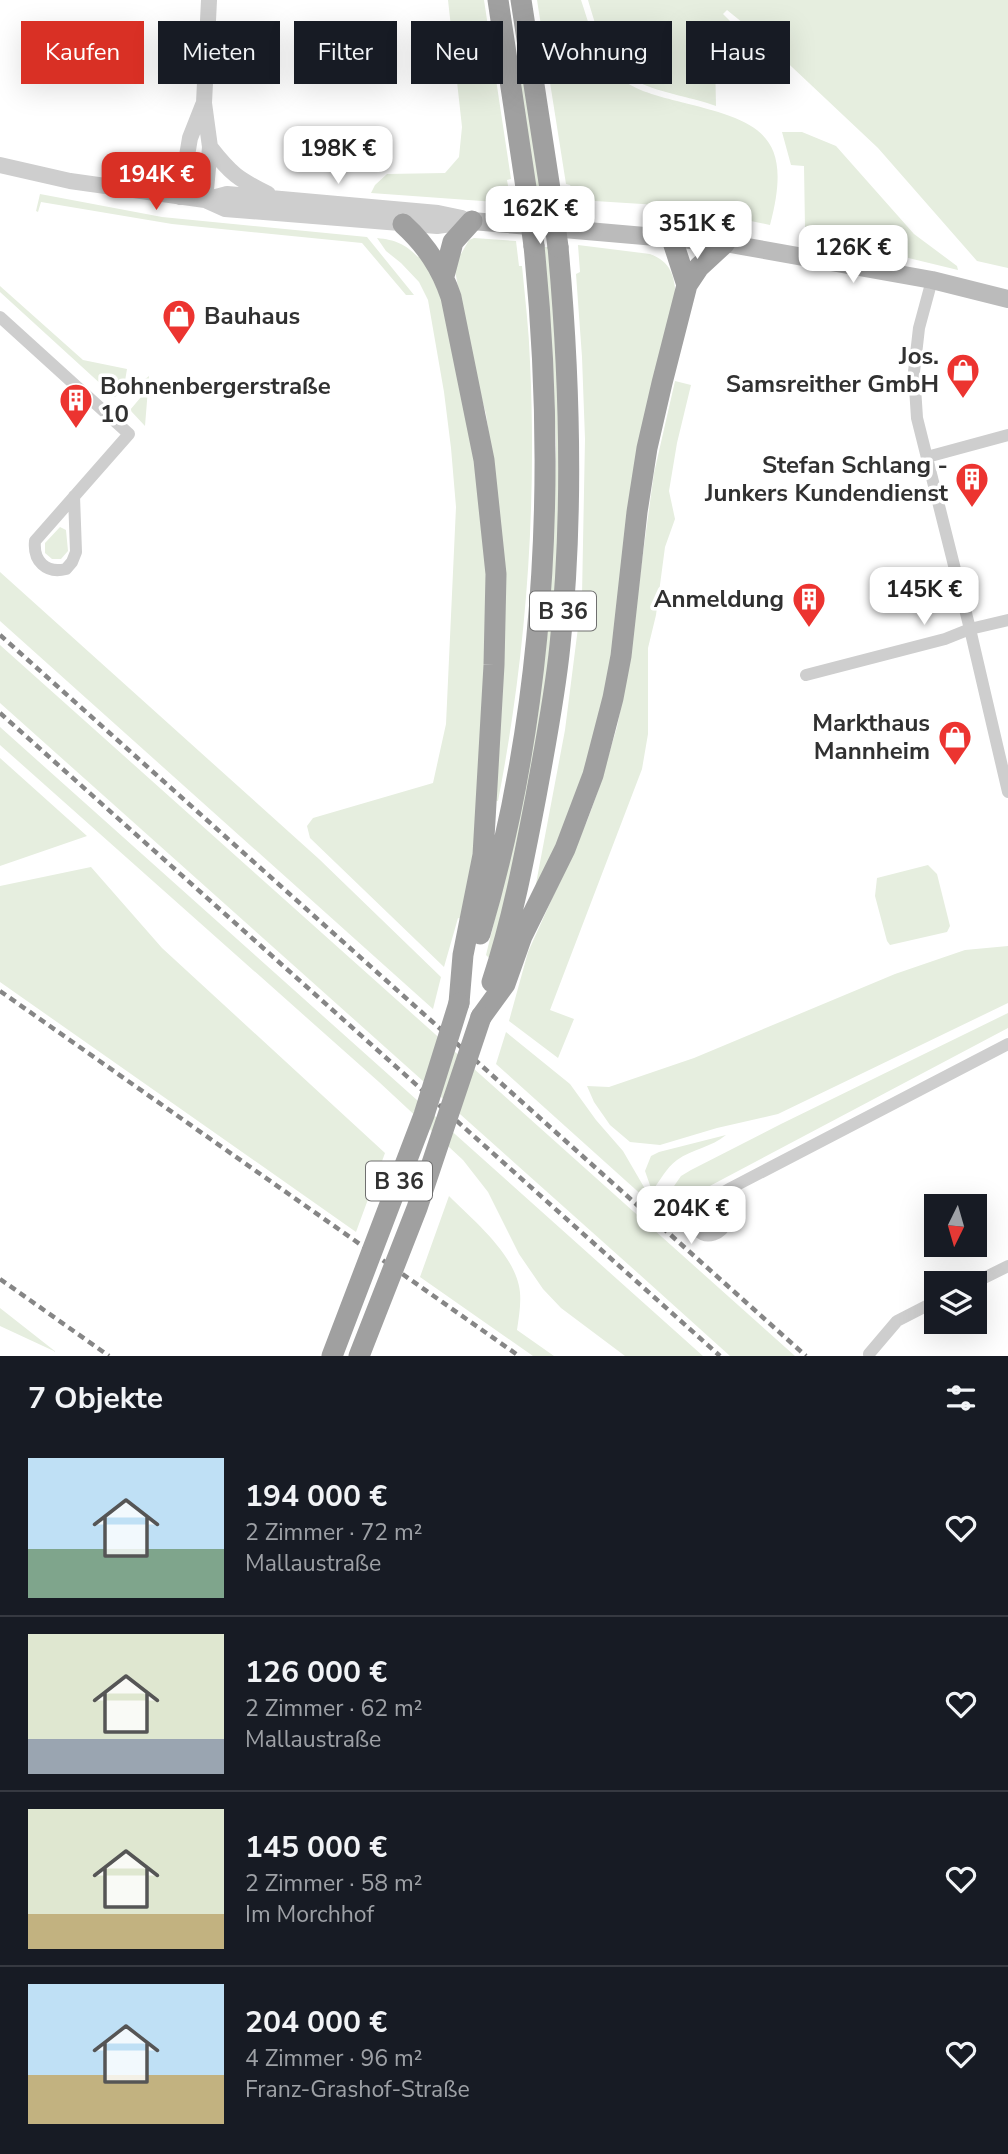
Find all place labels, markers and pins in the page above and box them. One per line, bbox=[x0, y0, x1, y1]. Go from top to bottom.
pin: 198K € bbox=[281, 127, 395, 186]
pin: 194K € bbox=[99, 152, 213, 212]
pin: 162K € bbox=[483, 187, 597, 246]
pin: 351K € bbox=[640, 202, 754, 261]
pin: 126K € bbox=[796, 226, 910, 285]
shop icon: Bauhaus bbox=[160, 297, 198, 346]
place label: Bauhaus bbox=[204, 300, 300, 332]
place label: Jos. Samsreither GmbH bbox=[726, 340, 939, 400]
shop icon: Jos. Samsreither GmbH bbox=[944, 351, 982, 400]
place label: Bohnenbergerstraße 10 bbox=[100, 370, 331, 430]
building icon: Bohnenbergerstraße 10 bbox=[57, 381, 95, 430]
place label: Stefan Schlang - Junkers Kundendienst bbox=[704, 449, 949, 509]
building icon: Stefan Schlang - Junkers Kundendienst bbox=[953, 460, 991, 509]
pin: 145K € bbox=[867, 568, 981, 627]
building icon: Anmeldung bbox=[790, 580, 828, 629]
place label: Anmeldung bbox=[654, 583, 784, 615]
place label: Markthaus Mannheim bbox=[812, 707, 930, 767]
shop icon: Markthaus Mannheim bbox=[936, 718, 974, 767]
pin: 204K € bbox=[634, 1186, 748, 1246]

